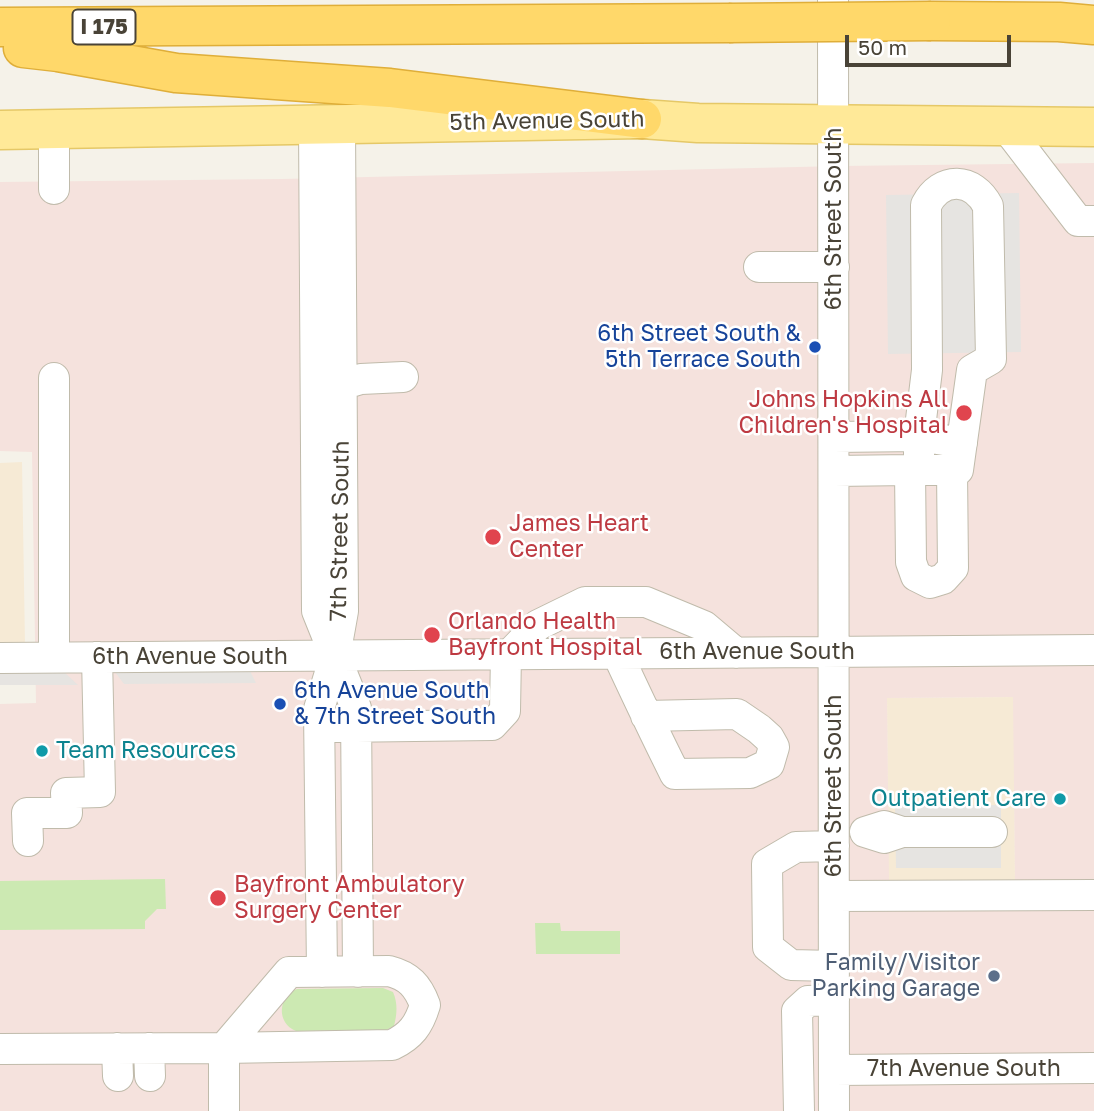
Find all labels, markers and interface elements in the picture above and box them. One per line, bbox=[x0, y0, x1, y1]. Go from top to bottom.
road number: I 175 bbox=[72, 10, 136, 44]
scale bar bbox=[849, 21, 1015, 65]
text: 50 m bbox=[858, 34, 907, 60]
street label: 5th Avenue South bbox=[449, 105, 645, 137]
street label: 6th Street South bbox=[820, 128, 848, 310]
place label: 6th Street South & 5th Terrace South bbox=[597, 320, 801, 374]
marker: 6th Street South & 5th Terrace South bbox=[807, 339, 823, 355]
place label: Johns Hopkins All Children's Hospital bbox=[738, 386, 948, 440]
marker: Johns Hopkins All Children's Hospital bbox=[954, 403, 974, 423]
street label: 7th Street South bbox=[325, 440, 355, 622]
place label: James Heart Center bbox=[509, 510, 649, 564]
marker: James Heart Center bbox=[483, 527, 503, 547]
place label: Orlando Health Bayfront Hospital bbox=[448, 608, 642, 662]
marker: Orlando Health Bayfront Hospital bbox=[422, 625, 442, 645]
street label: 6th Avenue South bbox=[659, 638, 855, 666]
street label: 6th Avenue South bbox=[92, 643, 288, 671]
place label: 6th Avenue South & 7th Street South bbox=[294, 677, 496, 731]
street label: 6th Street South bbox=[820, 695, 848, 877]
marker: 6th Avenue South & 7th Street South bbox=[272, 696, 288, 712]
place label: Team Resources bbox=[56, 737, 236, 765]
marker: Team Resources bbox=[34, 743, 50, 759]
place label: Outpatient Care bbox=[871, 785, 1046, 813]
marker: Outpatient Care bbox=[1052, 791, 1068, 807]
place label: Bayfront Ambulatory Surgery Center bbox=[234, 871, 465, 925]
marker: Bayfront Ambulatory Surgery Center bbox=[208, 888, 228, 908]
place label: Family/Visitor Parking Garage bbox=[812, 949, 980, 1003]
marker: Family/Visitor Parking Garage bbox=[986, 968, 1002, 984]
street label: 7th Avenue South bbox=[867, 1055, 1061, 1083]

